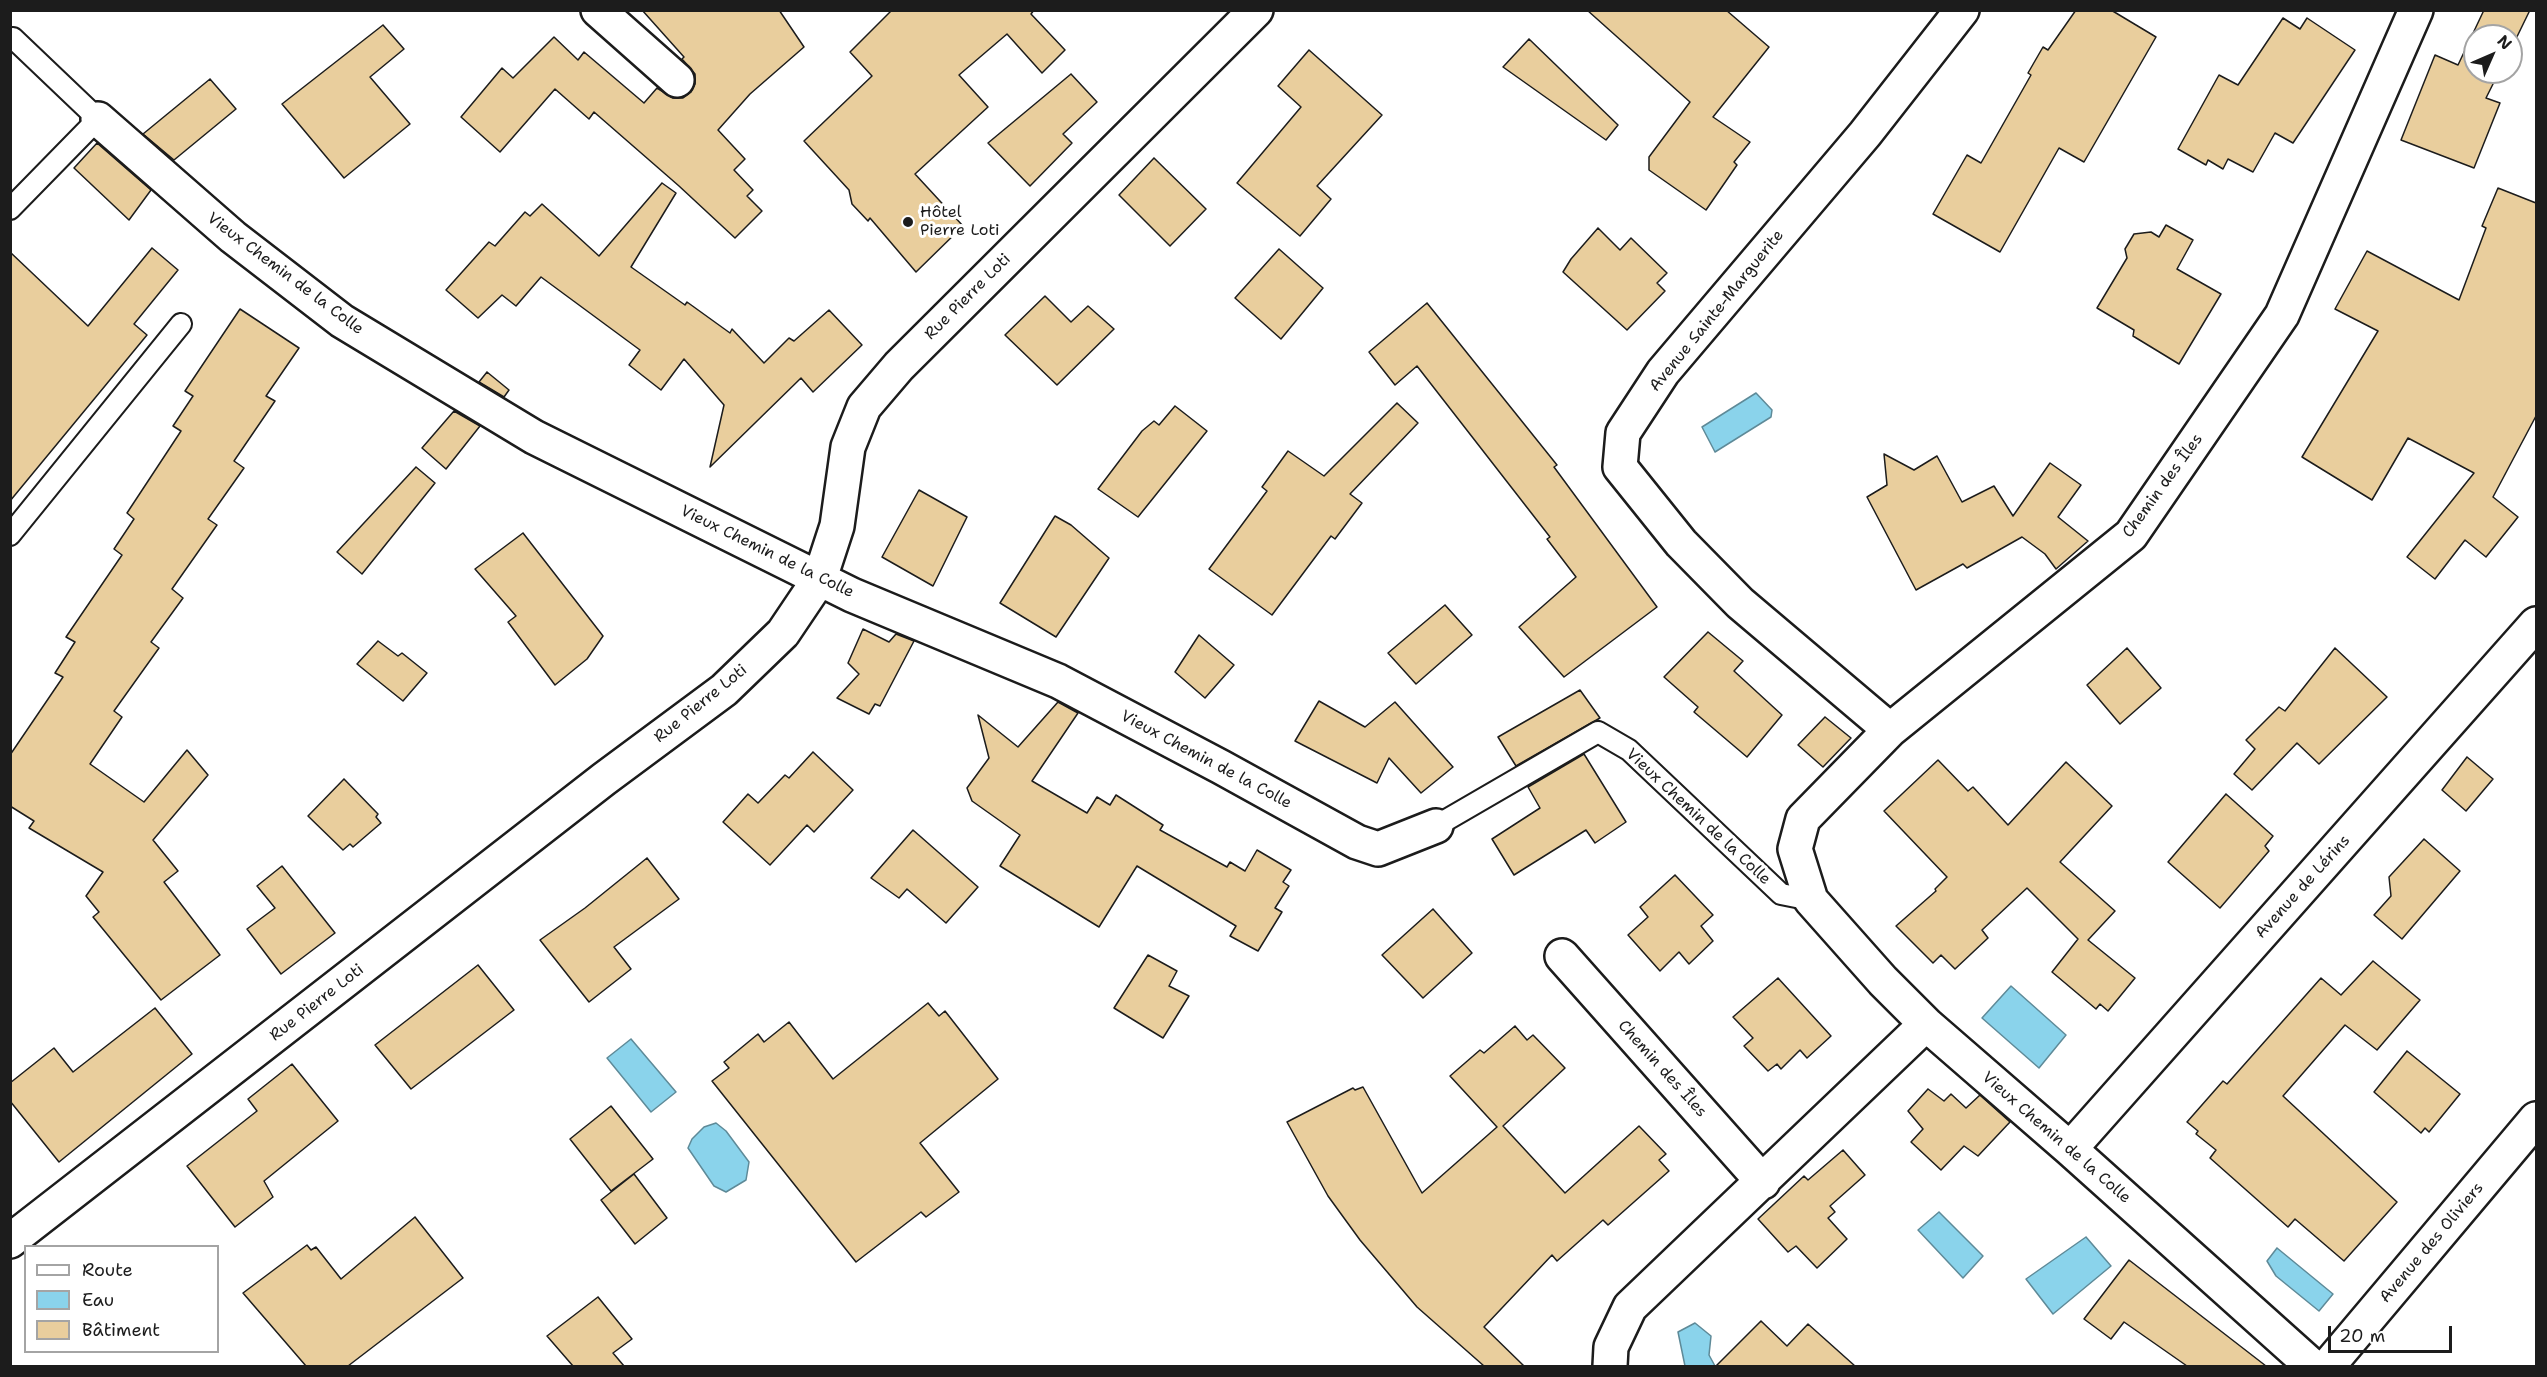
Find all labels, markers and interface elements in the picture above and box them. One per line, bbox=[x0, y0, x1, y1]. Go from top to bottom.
north arrow bbox=[2463, 24, 2523, 84]
text: N bbox=[2493, 30, 2517, 54]
place label: Hôtel Pierre Loti bbox=[920, 203, 1000, 241]
street label: Vieux Chemin de la Colle bbox=[203, 209, 367, 339]
marker: Hôtel Pierre Loti bbox=[901, 215, 915, 229]
street label: Avenue Sainte-Marguerite bbox=[1646, 226, 1788, 396]
street label: Rue Pierre Loti bbox=[921, 250, 1015, 344]
street label: Chemin des Îles bbox=[2119, 430, 2207, 542]
street label: Vieux Chemin de la Colle bbox=[677, 502, 857, 602]
street label: Rue Pierre Loti bbox=[651, 661, 751, 747]
street label: Vieux Chemin de la Colle bbox=[1117, 707, 1295, 813]
street label: Vieux Chemin de la Colle bbox=[1622, 745, 1774, 889]
street label: Avenue de Lérins bbox=[2252, 831, 2354, 943]
street label: Rue Pierre Loti bbox=[266, 960, 368, 1046]
street label: Chemin des Îles bbox=[1613, 1017, 1711, 1121]
street label: Vieux Chemin de la Colle bbox=[1978, 1068, 2134, 1208]
street label: Avenue des Oliviers bbox=[2376, 1179, 2488, 1307]
legend bbox=[24, 1245, 219, 1353]
text: Route bbox=[82, 1258, 133, 1282]
text: Eau bbox=[82, 1288, 114, 1312]
scale bar bbox=[2331, 1314, 2456, 1352]
text: Bâtiment bbox=[82, 1318, 160, 1342]
text: 20 m bbox=[2339, 1324, 2385, 1348]

